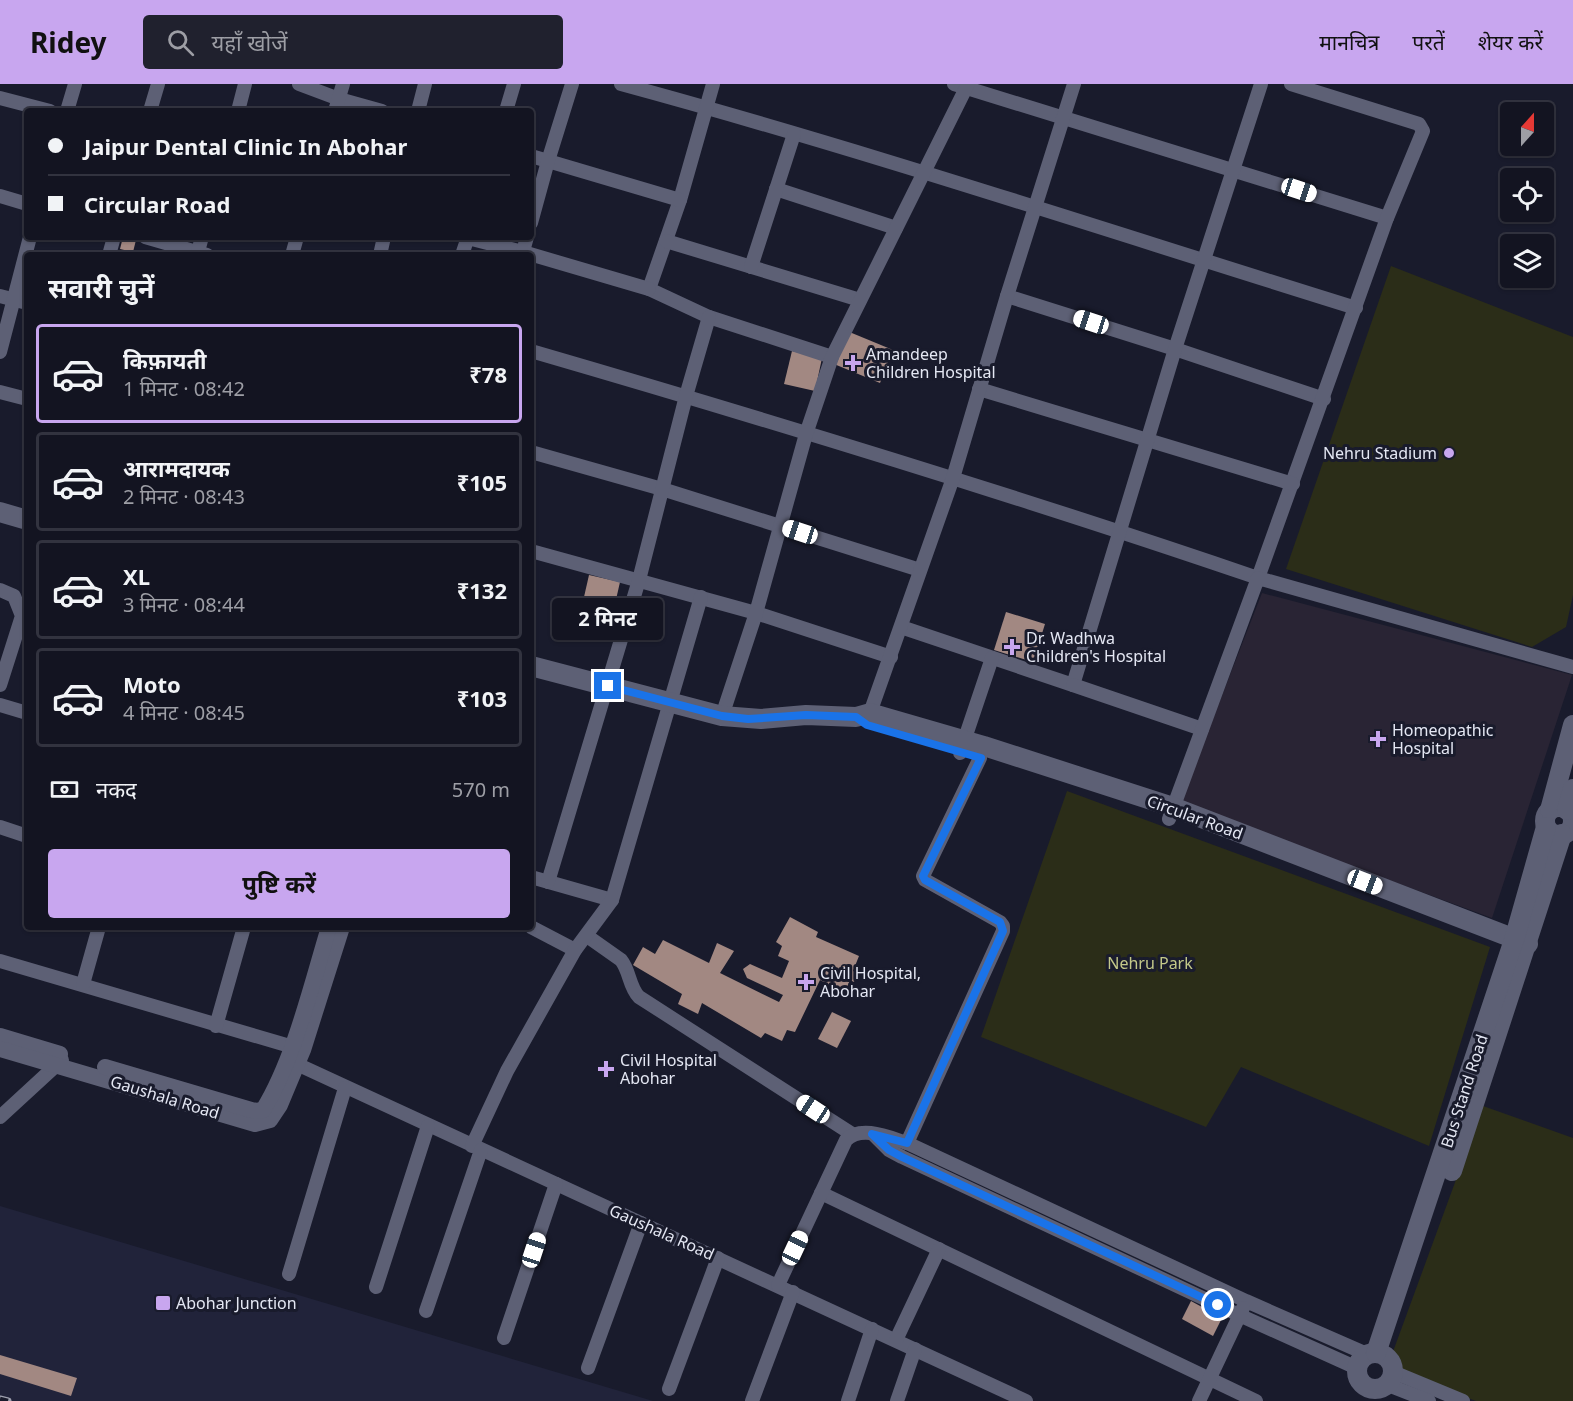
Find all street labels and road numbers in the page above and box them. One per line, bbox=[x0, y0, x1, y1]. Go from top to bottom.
street label: Circular Road bbox=[1144, 789, 1246, 845]
street label: Bus Stand Road bbox=[1435, 1031, 1493, 1151]
street label: Gaushala Road bbox=[108, 1070, 222, 1124]
street label: Gaushala Road bbox=[606, 1199, 718, 1265]

